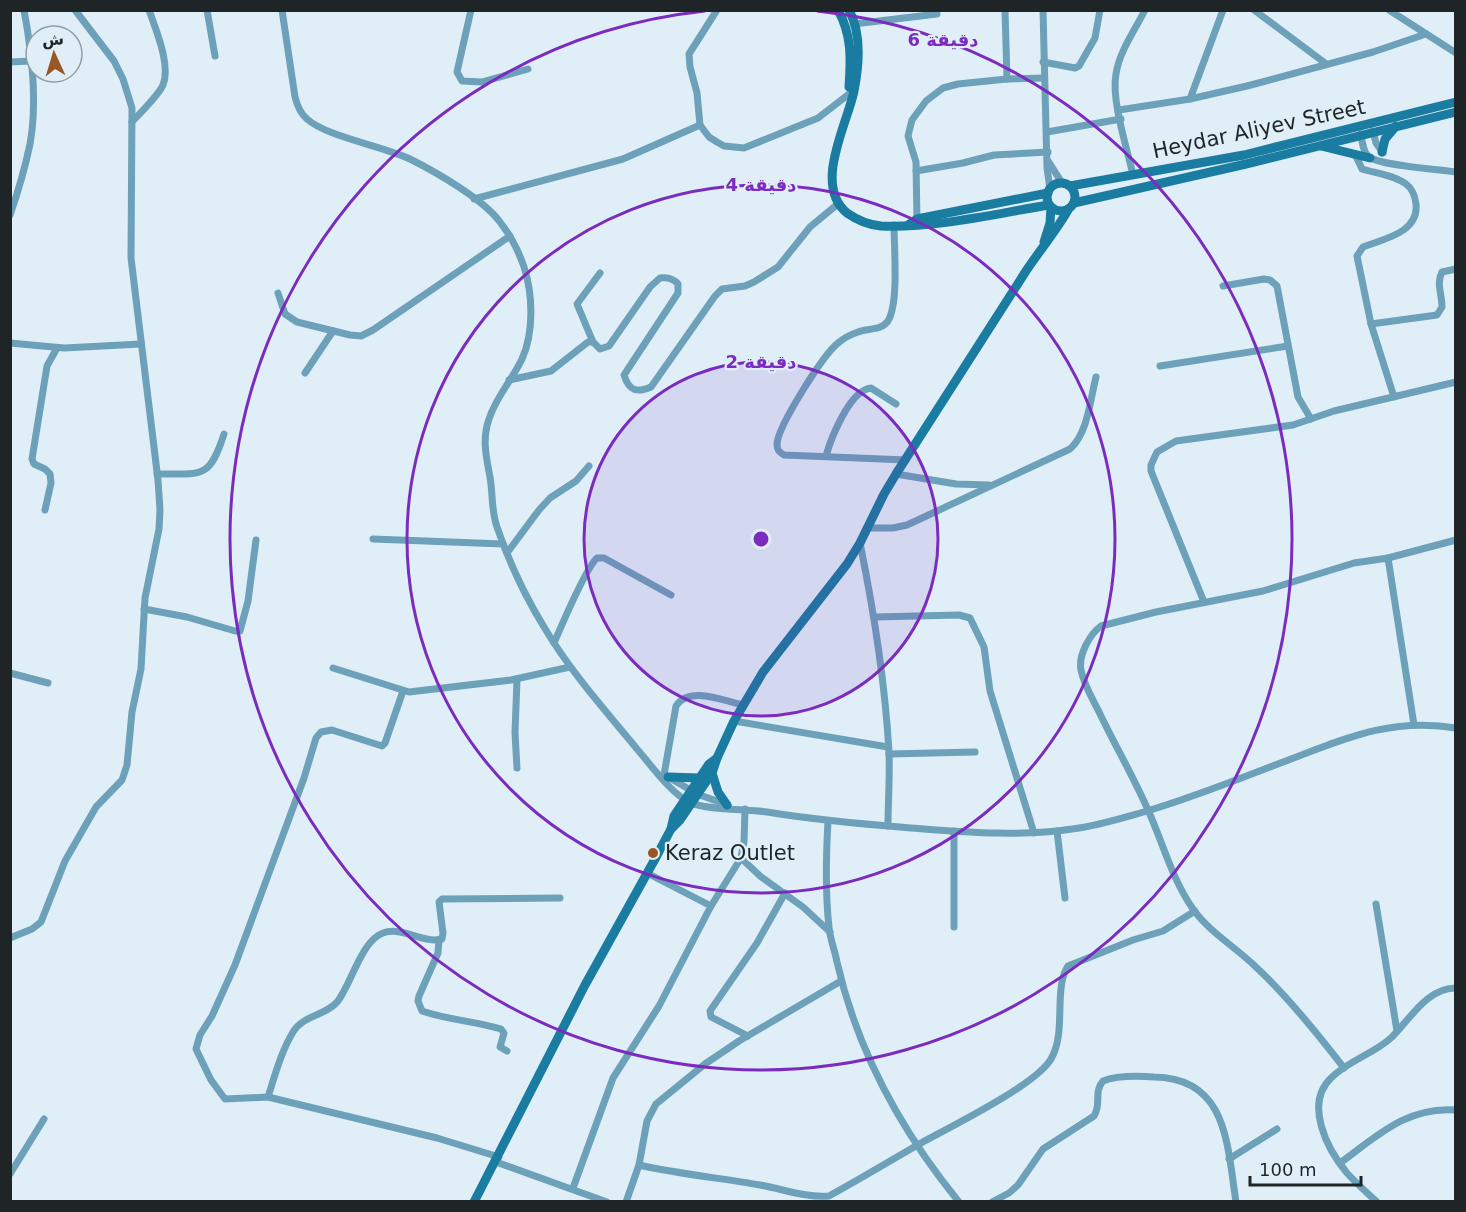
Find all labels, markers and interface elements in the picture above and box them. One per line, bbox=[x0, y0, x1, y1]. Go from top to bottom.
north arrow bbox=[24, 24, 84, 84]
text: ش bbox=[41, 29, 65, 50]
text: 6 دقيقة bbox=[907, 29, 979, 50]
street label: Heydar Aliyev Street bbox=[1150, 95, 1368, 163]
text: 4 دقيقة bbox=[725, 174, 797, 195]
text: 2 دقيقة bbox=[725, 351, 797, 372]
centre of rings bbox=[751, 529, 771, 549]
place label: Keraz Outlet bbox=[665, 841, 795, 865]
marker: Keraz Outlet bbox=[646, 846, 660, 860]
scale bar bbox=[1250, 1149, 1361, 1187]
text: 100 m bbox=[1259, 1159, 1317, 1180]

